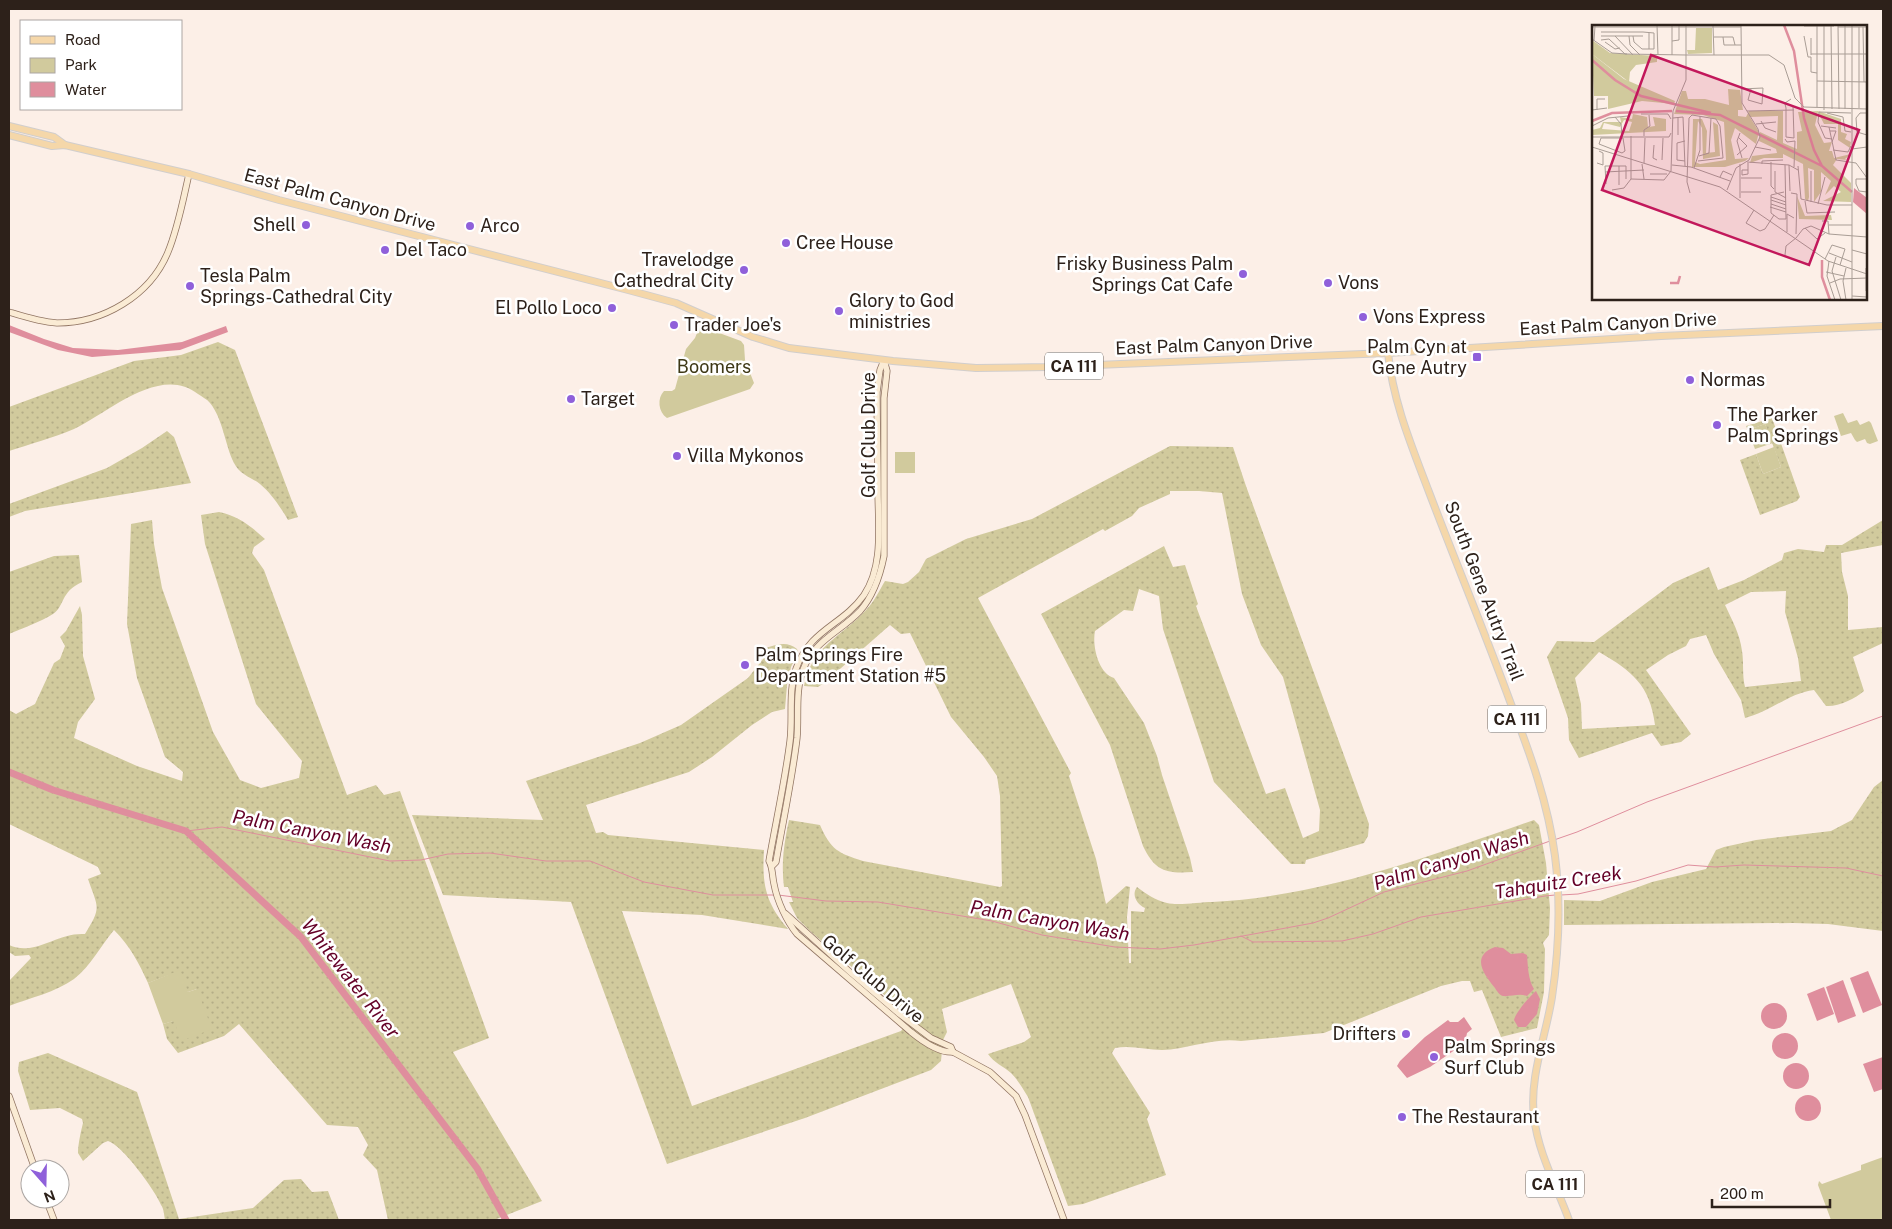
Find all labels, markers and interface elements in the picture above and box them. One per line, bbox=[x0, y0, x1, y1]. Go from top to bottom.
legend bbox=[20, 20, 182, 110]
inset map bbox=[1592, 25, 1867, 300]
text: Road bbox=[65, 31, 101, 48]
text: Park bbox=[65, 56, 97, 73]
text: Water bbox=[65, 81, 107, 98]
street label: East Palm Canyon Drive bbox=[242, 164, 438, 235]
place label: Shell bbox=[253, 214, 296, 235]
place label: Arco bbox=[480, 215, 520, 236]
marker: Shell bbox=[300, 219, 312, 231]
marker: Arco bbox=[464, 220, 476, 232]
place label: Cree House bbox=[796, 232, 894, 253]
marker: Cree House bbox=[780, 237, 792, 249]
place label: Del Taco bbox=[395, 239, 467, 260]
marker: Del Taco bbox=[379, 244, 391, 256]
place label: Travelodge Cathedral City bbox=[614, 249, 734, 291]
place label: Frisky Business Palm Springs Cat Cafe bbox=[1056, 253, 1233, 295]
marker: Travelodge Cathedral City bbox=[738, 264, 750, 276]
place label: Tesla Palm Springs-Cathedral City bbox=[200, 265, 393, 307]
marker: Frisky Business Palm Springs Cat Cafe bbox=[1237, 268, 1249, 280]
place label: Vons bbox=[1338, 272, 1379, 293]
marker: Vons bbox=[1322, 277, 1334, 289]
marker: Tesla Palm Springs-Cathedral City bbox=[184, 280, 196, 292]
place label: Glory to God ministries bbox=[849, 290, 954, 332]
place label: El Pollo Loco bbox=[495, 297, 602, 318]
marker: El Pollo Loco bbox=[606, 302, 618, 314]
marker: Glory to God ministries bbox=[833, 305, 845, 317]
place label: Vons Express bbox=[1373, 306, 1485, 327]
street label: East Palm Canyon Drive bbox=[1519, 308, 1717, 339]
marker: Vons Express bbox=[1357, 311, 1369, 323]
place label: Trader Joe's bbox=[684, 314, 781, 335]
marker: Trader Joe's bbox=[668, 319, 680, 331]
street label: East Palm Canyon Drive bbox=[1115, 331, 1313, 358]
place label: Palm Cyn at Gene Autry bbox=[1367, 336, 1467, 378]
marker: Palm Cyn at Gene Autry bbox=[1471, 351, 1483, 363]
road number: CA 111 bbox=[1045, 352, 1103, 380]
park label: Boomers bbox=[677, 356, 751, 377]
place label: Normas bbox=[1700, 369, 1765, 390]
street label: Golf Club Drive bbox=[858, 372, 879, 498]
marker: Normas bbox=[1684, 374, 1696, 386]
place label: Target bbox=[581, 388, 635, 409]
marker: Target bbox=[565, 393, 577, 405]
place label: The Parker Palm Springs bbox=[1727, 404, 1838, 446]
marker: The Parker Palm Springs bbox=[1711, 419, 1723, 431]
place label: Villa Mykonos bbox=[687, 445, 804, 466]
marker: Villa Mykonos bbox=[671, 450, 683, 462]
street label: South Gene Autry Trail bbox=[1440, 498, 1528, 684]
place label: Palm Springs Fire Department Station #5 bbox=[755, 644, 946, 686]
marker: Palm Springs Fire Department Station #5 bbox=[739, 659, 751, 671]
road number: CA 111 bbox=[1488, 706, 1546, 732]
water label: Palm Canyon Wash bbox=[231, 805, 393, 857]
water label: Palm Canyon Wash bbox=[1371, 826, 1531, 894]
water label: Tahquitz Creek bbox=[1493, 861, 1624, 903]
water label: Palm Canyon Wash bbox=[969, 895, 1131, 945]
water label: Whitewater River bbox=[297, 914, 405, 1043]
street label: Golf Club Drive bbox=[818, 930, 928, 1027]
place label: Drifters bbox=[1332, 1023, 1396, 1044]
marker: Drifters bbox=[1400, 1028, 1412, 1040]
place label: Palm Springs Surf Club bbox=[1444, 1036, 1555, 1078]
marker: Palm Springs Surf Club bbox=[1428, 1051, 1440, 1063]
place label: The Restaurant bbox=[1412, 1106, 1540, 1127]
marker: The Restaurant bbox=[1396, 1111, 1408, 1123]
north arrow bbox=[20, 1159, 70, 1209]
road number: CA 111 bbox=[1526, 1170, 1584, 1198]
scale bar bbox=[1712, 1176, 1830, 1208]
text: 200 m bbox=[1720, 1185, 1764, 1202]
text: N bbox=[42, 1187, 57, 1206]

